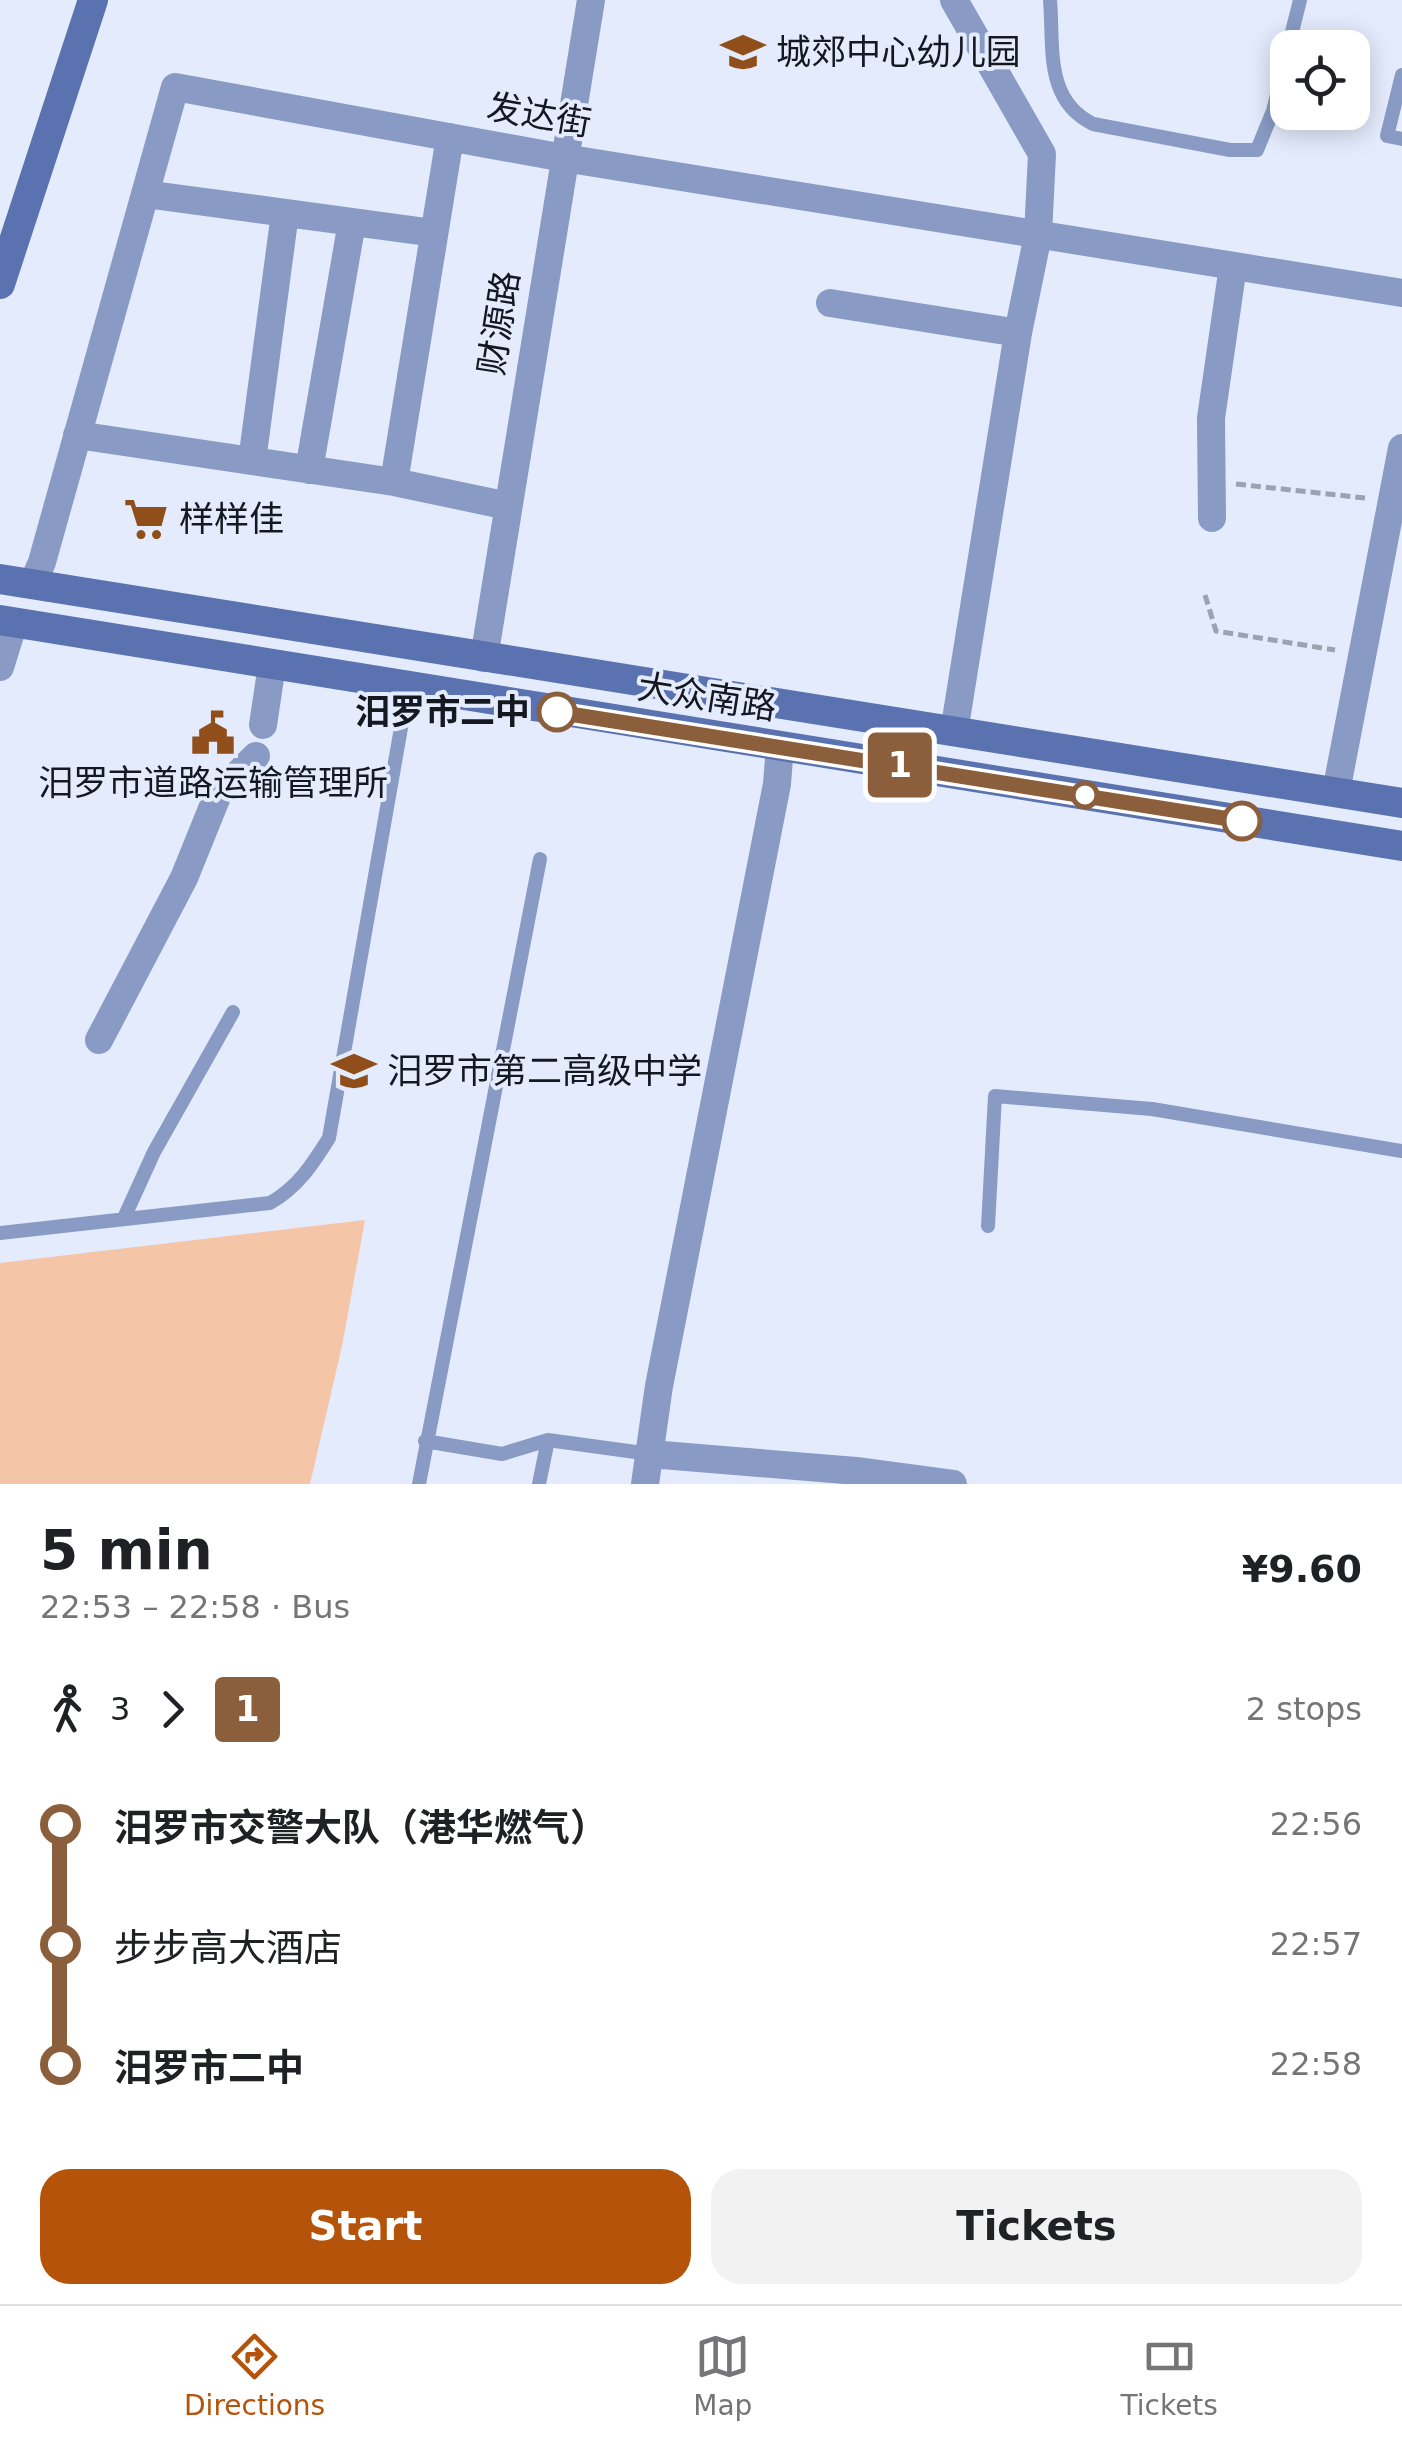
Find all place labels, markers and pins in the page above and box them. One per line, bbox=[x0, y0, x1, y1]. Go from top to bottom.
school or university icon: 城郊中心幼儿园 bbox=[719, 28, 767, 76]
place label: 城郊中心幼儿园 bbox=[776, 32, 1021, 72]
supermarket icon: 样样佳 bbox=[122, 495, 170, 543]
place label: 样样佳 bbox=[179, 499, 284, 539]
place label: 汨罗市二中 bbox=[355, 692, 530, 732]
marker: 汨罗市二中 bbox=[538, 693, 576, 731]
public building icon: 汨罗市道路运输管理所 bbox=[189, 709, 237, 757]
place label: 汨罗市道路运输管理所 bbox=[38, 763, 388, 803]
unlabelled marker bbox=[1072, 782, 1098, 808]
unlabelled marker bbox=[1223, 802, 1261, 840]
school or university icon: 汨罗市第二高级中学 bbox=[330, 1047, 378, 1095]
place label: 汨罗市第二高级中学 bbox=[387, 1051, 702, 1091]

